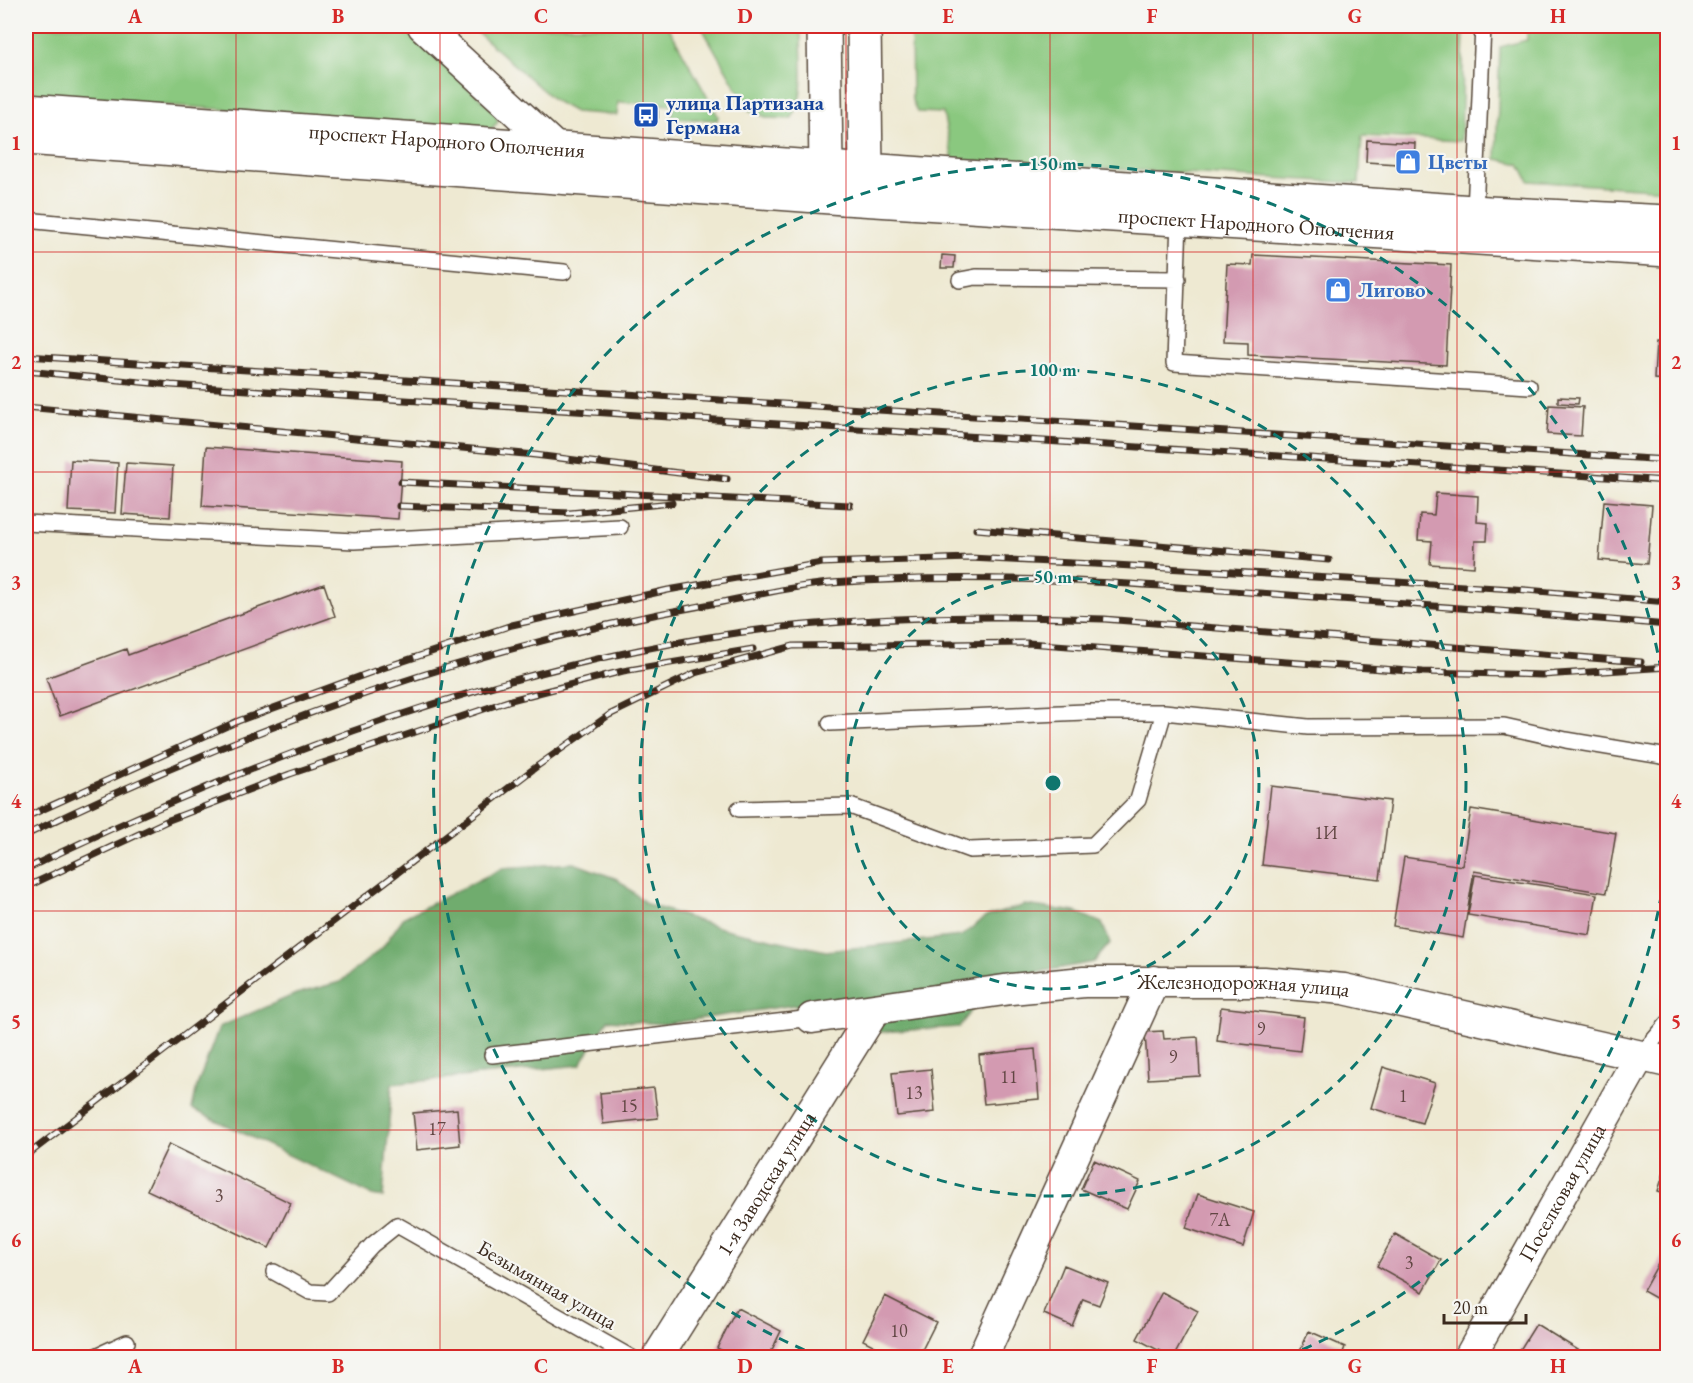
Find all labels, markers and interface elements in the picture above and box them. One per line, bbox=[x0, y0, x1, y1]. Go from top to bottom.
text: A bbox=[127, 3, 143, 29]
text: B bbox=[332, 3, 344, 29]
text: C bbox=[534, 3, 548, 29]
text: D bbox=[737, 3, 753, 29]
text: E bbox=[942, 3, 954, 29]
text: F bbox=[1147, 3, 1158, 29]
text: G bbox=[1348, 3, 1362, 29]
text: H bbox=[1550, 3, 1566, 29]
place label: улица Партизана Германа bbox=[666, 89, 825, 140]
bus stop icon: улица Партизана Германа bbox=[631, 100, 661, 130]
street label: проспект Народного Ополчения bbox=[308, 117, 586, 164]
text: 1 bbox=[11, 130, 21, 156]
text: 1 bbox=[1671, 130, 1681, 156]
shop icon: Цветы bbox=[1393, 147, 1423, 177]
place label: Цветы bbox=[1428, 148, 1488, 175]
text: 150 m bbox=[1029, 152, 1077, 175]
street label: проспект Народного Ополчения bbox=[1117, 201, 1395, 246]
shop icon: Лигово bbox=[1323, 275, 1353, 305]
place label: Лигово bbox=[1358, 276, 1426, 303]
text: 2 bbox=[11, 349, 22, 375]
text: 2 bbox=[1671, 349, 1682, 375]
text: 100 m bbox=[1029, 358, 1077, 381]
text: 50 m bbox=[1034, 565, 1072, 588]
text: 3 bbox=[11, 569, 21, 595]
text: 3 bbox=[1671, 569, 1681, 595]
centre of rings bbox=[1043, 773, 1063, 793]
text: 4 bbox=[11, 788, 22, 814]
text: 4 bbox=[1671, 788, 1682, 814]
house number: 1И bbox=[1314, 821, 1338, 844]
street label: Железнодорожная улица bbox=[1136, 968, 1353, 1003]
text: 5 bbox=[11, 1008, 21, 1034]
text: 5 bbox=[1671, 1008, 1681, 1034]
house number: 9 bbox=[1257, 1017, 1266, 1040]
house number: 9 bbox=[1169, 1045, 1178, 1068]
house number: 11 bbox=[1000, 1065, 1018, 1088]
house number: 13 bbox=[905, 1081, 923, 1104]
house number: 1 bbox=[1399, 1084, 1407, 1107]
house number: 15 bbox=[620, 1094, 638, 1117]
street label: 1-я Заводская улица bbox=[710, 1105, 822, 1261]
house number: 17 bbox=[428, 1117, 446, 1140]
street label: Поселковая улица bbox=[1512, 1118, 1612, 1266]
house number: 3 bbox=[215, 1184, 223, 1207]
house number: 7А bbox=[1209, 1208, 1231, 1231]
text: 6 bbox=[11, 1227, 22, 1253]
text: 6 bbox=[1671, 1227, 1682, 1253]
street label: Безымянная улица bbox=[473, 1234, 622, 1336]
house number: 3 bbox=[1405, 1251, 1413, 1274]
scale bar bbox=[1444, 1287, 1526, 1325]
text: 20 m bbox=[1453, 1296, 1488, 1319]
house number: 10 bbox=[890, 1319, 908, 1342]
text: A bbox=[127, 1353, 143, 1379]
text: B bbox=[332, 1353, 344, 1379]
text: C bbox=[534, 1353, 548, 1379]
text: D bbox=[737, 1353, 753, 1379]
text: E bbox=[942, 1353, 954, 1379]
text: F bbox=[1147, 1353, 1158, 1379]
text: G bbox=[1348, 1353, 1362, 1379]
text: H bbox=[1550, 1353, 1566, 1379]

